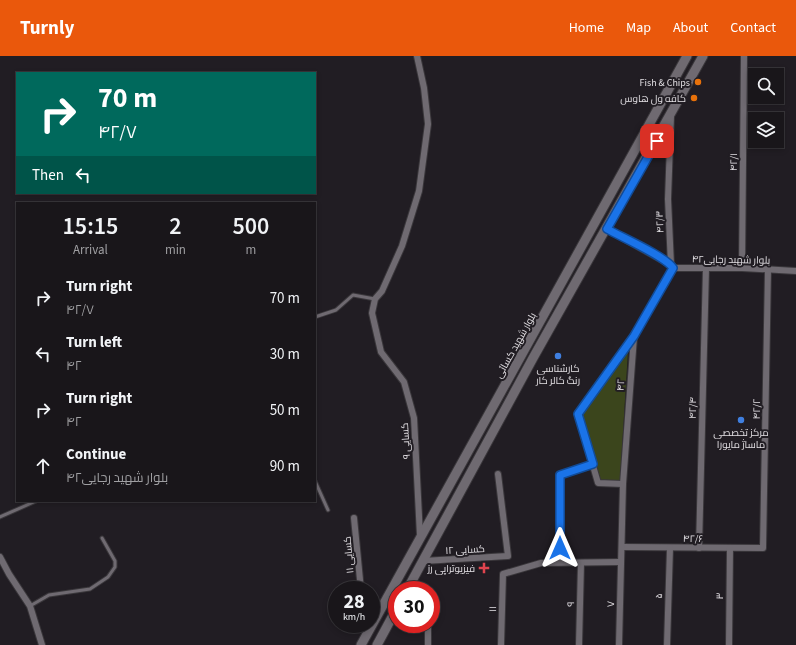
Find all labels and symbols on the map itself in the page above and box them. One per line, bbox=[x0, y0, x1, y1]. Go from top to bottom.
place label: Fish & Chips bbox=[640, 76, 690, 90]
marker: Fish & Chips bbox=[693, 77, 703, 87]
place label: کافه ول هاوس bbox=[620, 92, 686, 106]
marker: کافه ول هاوس bbox=[689, 93, 699, 103]
pin bbox=[640, 124, 674, 158]
street label: ۴۲/۱ bbox=[727, 153, 741, 171]
street label: ۴۲/۳ bbox=[653, 210, 667, 233]
street label: بلوار شهید رجایی۴۲ bbox=[692, 252, 770, 268]
street label: بلوار شهید کسائی bbox=[492, 310, 540, 381]
marker: کارشناسی رنگ کالر کار bbox=[553, 351, 563, 361]
place label: کارشناسی رنگ کالر کار bbox=[535, 362, 580, 388]
street label: ۴۲ bbox=[614, 379, 628, 392]
street label: ۴۲/۴ bbox=[686, 397, 700, 419]
street label: ۴۲/۲ bbox=[750, 399, 764, 419]
marker: مرکز تخصصی ماساژ مایورا bbox=[736, 415, 746, 425]
street label: ۹ کسایی bbox=[398, 422, 414, 460]
place label: مرکز تخصصی ماساژ مایورا bbox=[713, 426, 769, 452]
position arrow bbox=[539, 527, 581, 569]
street label: ۴۲/۶ bbox=[683, 532, 703, 546]
street label: ۱۱ کسایی bbox=[340, 536, 358, 574]
street label: ۱۲ کسایی bbox=[445, 542, 485, 558]
place label: فیزیوتراپی رز bbox=[426, 562, 475, 576]
marker: فیزیوتراپی رز bbox=[478, 562, 490, 574]
speed limit sign: 30 bbox=[388, 581, 440, 633]
street label: ۳ bbox=[713, 592, 727, 600]
street label: ۵ bbox=[652, 593, 666, 599]
street label: ۹ bbox=[564, 601, 578, 607]
street label: ۷ bbox=[604, 601, 618, 607]
street label: ۱۱ bbox=[486, 606, 500, 612]

